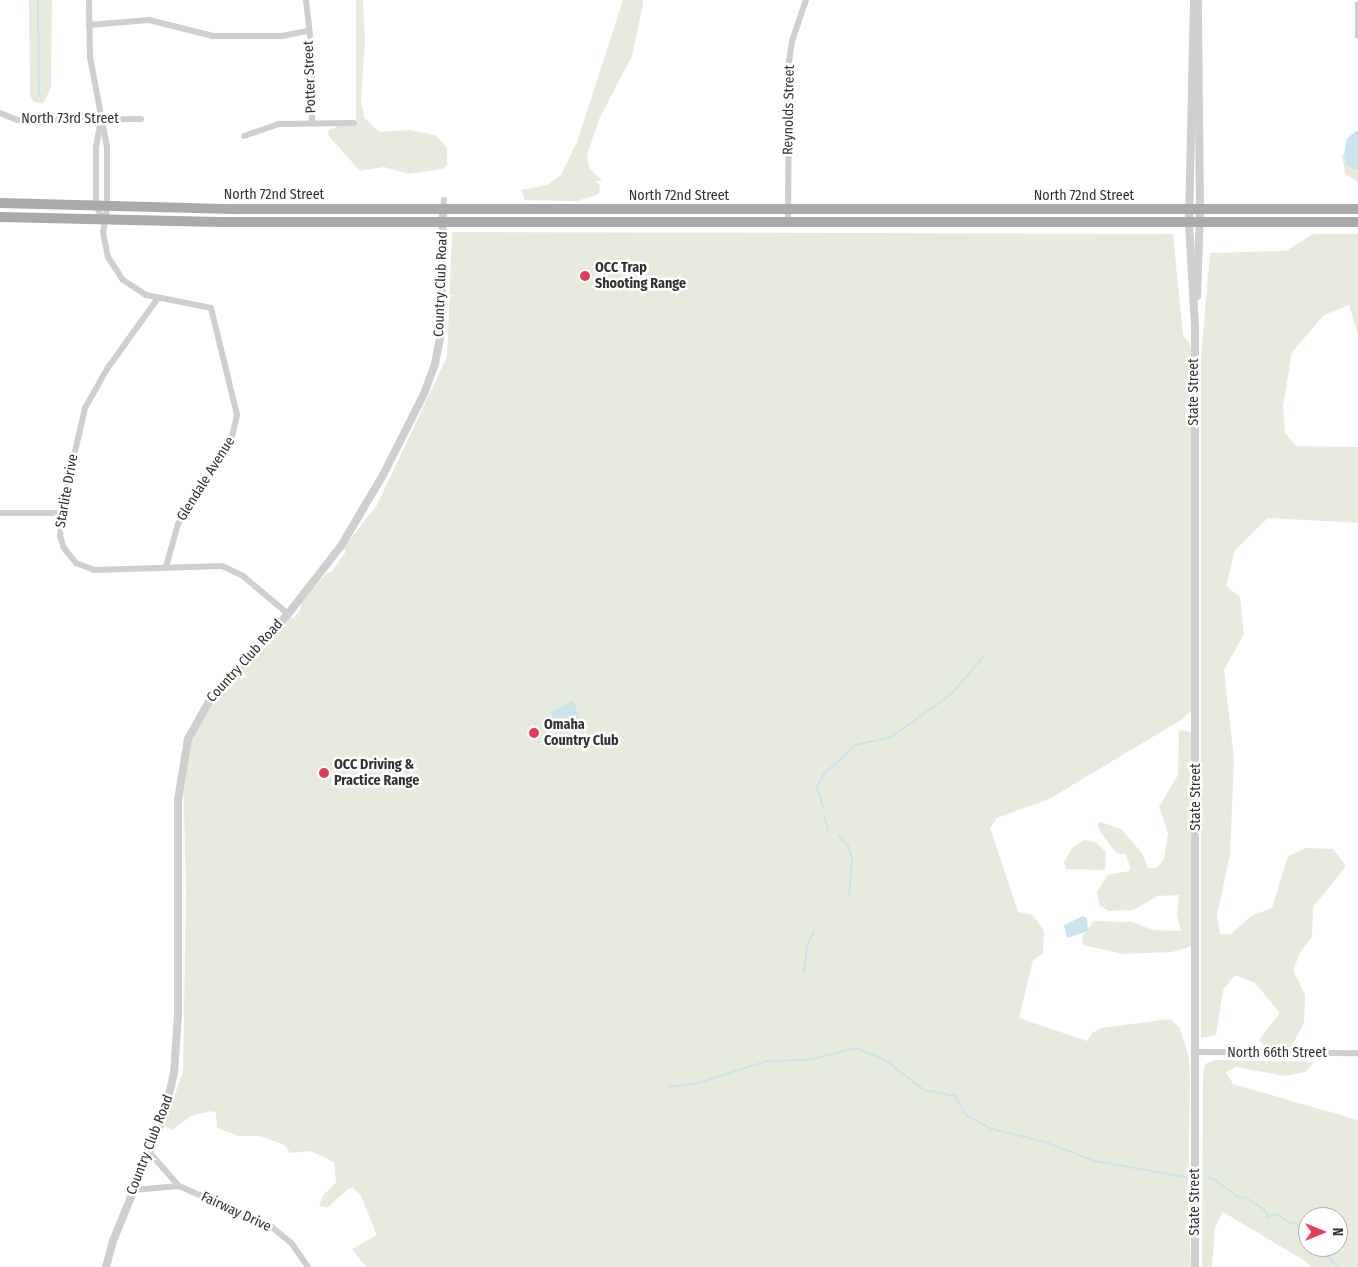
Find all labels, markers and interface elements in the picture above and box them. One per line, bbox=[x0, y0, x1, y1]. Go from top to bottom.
street label: Potter Street bbox=[300, 40, 320, 114]
street label: Reynolds Street bbox=[780, 65, 798, 155]
street label: North 73rd Street bbox=[21, 111, 119, 127]
street label: North 72nd Street bbox=[224, 187, 324, 203]
street label: North 72nd Street bbox=[629, 188, 729, 204]
street label: North 72nd Street bbox=[1034, 188, 1134, 204]
street label: Country Club Road bbox=[431, 231, 451, 337]
place label: OCC Trap Shooting Range bbox=[595, 260, 686, 292]
marker: OCC Trap Shooting Range bbox=[579, 270, 591, 282]
street label: State Street bbox=[1186, 358, 1202, 426]
street label: Glendale Avenue bbox=[173, 434, 239, 524]
street label: Starlite Drive bbox=[52, 453, 82, 529]
street label: Country Club Road bbox=[203, 616, 287, 706]
place label: Omaha Country Club bbox=[544, 717, 619, 750]
marker: Omaha Country Club bbox=[528, 727, 540, 739]
place label: OCC Driving & Practice Range bbox=[334, 757, 419, 790]
street label: State Street bbox=[1188, 763, 1204, 831]
marker: OCC Driving & Practice Range bbox=[318, 767, 330, 779]
street label: North 66th Street bbox=[1227, 1045, 1327, 1061]
street label: Country Club Road bbox=[123, 1093, 177, 1197]
street label: State Street bbox=[1187, 1168, 1203, 1236]
street label: Fairway Drive bbox=[198, 1188, 274, 1236]
north arrow bbox=[1298, 1207, 1348, 1257]
text: N bbox=[1329, 1228, 1346, 1236]

